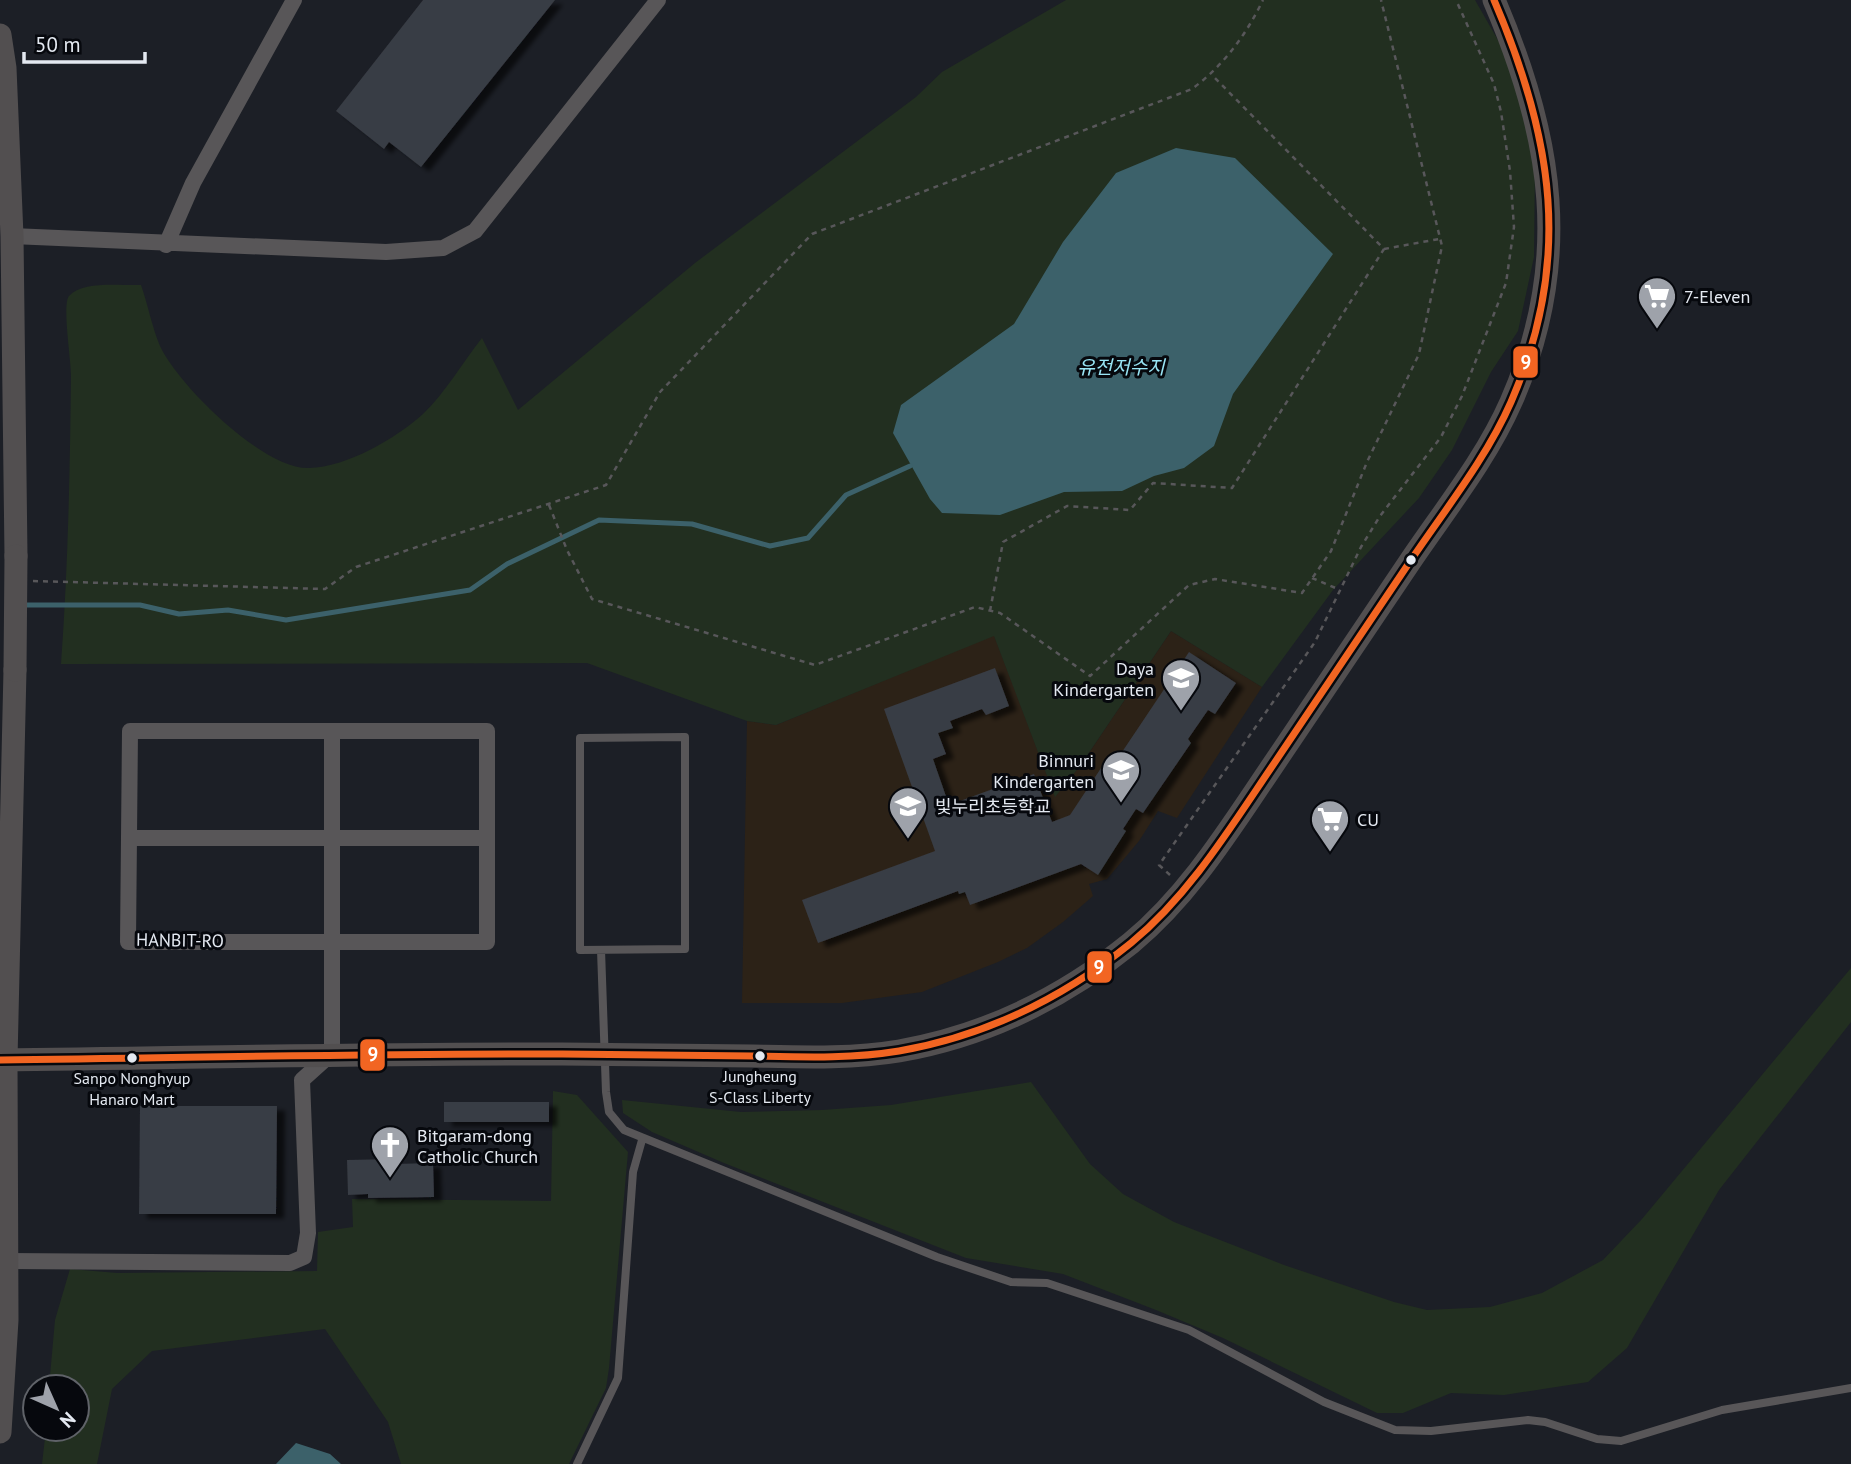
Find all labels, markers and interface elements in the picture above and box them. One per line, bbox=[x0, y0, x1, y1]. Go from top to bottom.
scale bar bbox=[24, 21, 145, 65]
text: 50 m bbox=[35, 31, 81, 58]
supermarket icon: 7-Eleven bbox=[1636, 275, 1678, 330]
place label: 7-Eleven bbox=[1684, 285, 1750, 308]
line badge: 9 bbox=[1512, 345, 1539, 379]
text: 9 bbox=[1521, 350, 1531, 374]
water label: 유전저수지 bbox=[1077, 355, 1166, 379]
unlabelled marker bbox=[1404, 553, 1418, 567]
place label: Daya Kindergarten bbox=[1053, 657, 1154, 701]
school or university icon: Daya Kindergarten bbox=[1160, 657, 1202, 712]
place label: Binnuri Kindergarten bbox=[993, 749, 1094, 793]
school or university icon: Binnuri Kindergarten bbox=[1100, 749, 1142, 804]
school or university icon: 빛누리초등학교 bbox=[887, 785, 929, 840]
place label: 빛누리초등학교 bbox=[935, 795, 1051, 818]
supermarket icon: CU bbox=[1309, 798, 1351, 853]
place label: CU bbox=[1357, 808, 1379, 831]
street label: HANBIT-RO bbox=[136, 928, 224, 952]
line badge: 9 bbox=[1086, 950, 1113, 984]
text: 9 bbox=[1094, 955, 1104, 979]
line badge: 9 bbox=[359, 1038, 386, 1072]
text: 9 bbox=[368, 1042, 378, 1066]
marker: Jungheung S-Class Liberty bbox=[753, 1049, 767, 1063]
marker: Sanpo Nonghyup Hanaro Mart bbox=[125, 1051, 139, 1065]
place label: Jungheung S-Class Liberty bbox=[709, 1066, 811, 1107]
place label: Sanpo Nonghyup Hanaro Mart bbox=[74, 1068, 190, 1109]
church icon: Bitgaram-dong Catholic Church bbox=[369, 1124, 411, 1179]
place label: Bitgaram-dong Catholic Church bbox=[417, 1124, 538, 1168]
north arrow bbox=[21, 1373, 91, 1443]
text: N bbox=[55, 1407, 81, 1433]

